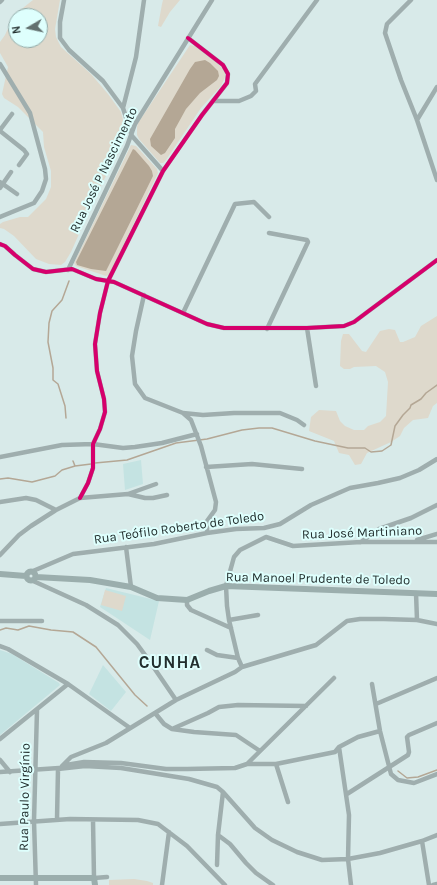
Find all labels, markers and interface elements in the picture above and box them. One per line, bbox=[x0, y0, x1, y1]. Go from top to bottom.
north arrow bbox=[8, 8, 48, 48]
text: N bbox=[10, 25, 24, 35]
street label: Rua José P Nascimento bbox=[67, 105, 141, 235]
street label: Rua Teófilo Roberto de Toledo bbox=[93, 508, 265, 548]
street label: Rua José Martiniano bbox=[302, 523, 422, 543]
street label: Rua Manoel Prudente de Toledo bbox=[226, 570, 410, 588]
district label: CUNHA bbox=[139, 653, 201, 673]
street label: Rua Paulo Virgínio bbox=[16, 743, 34, 851]

